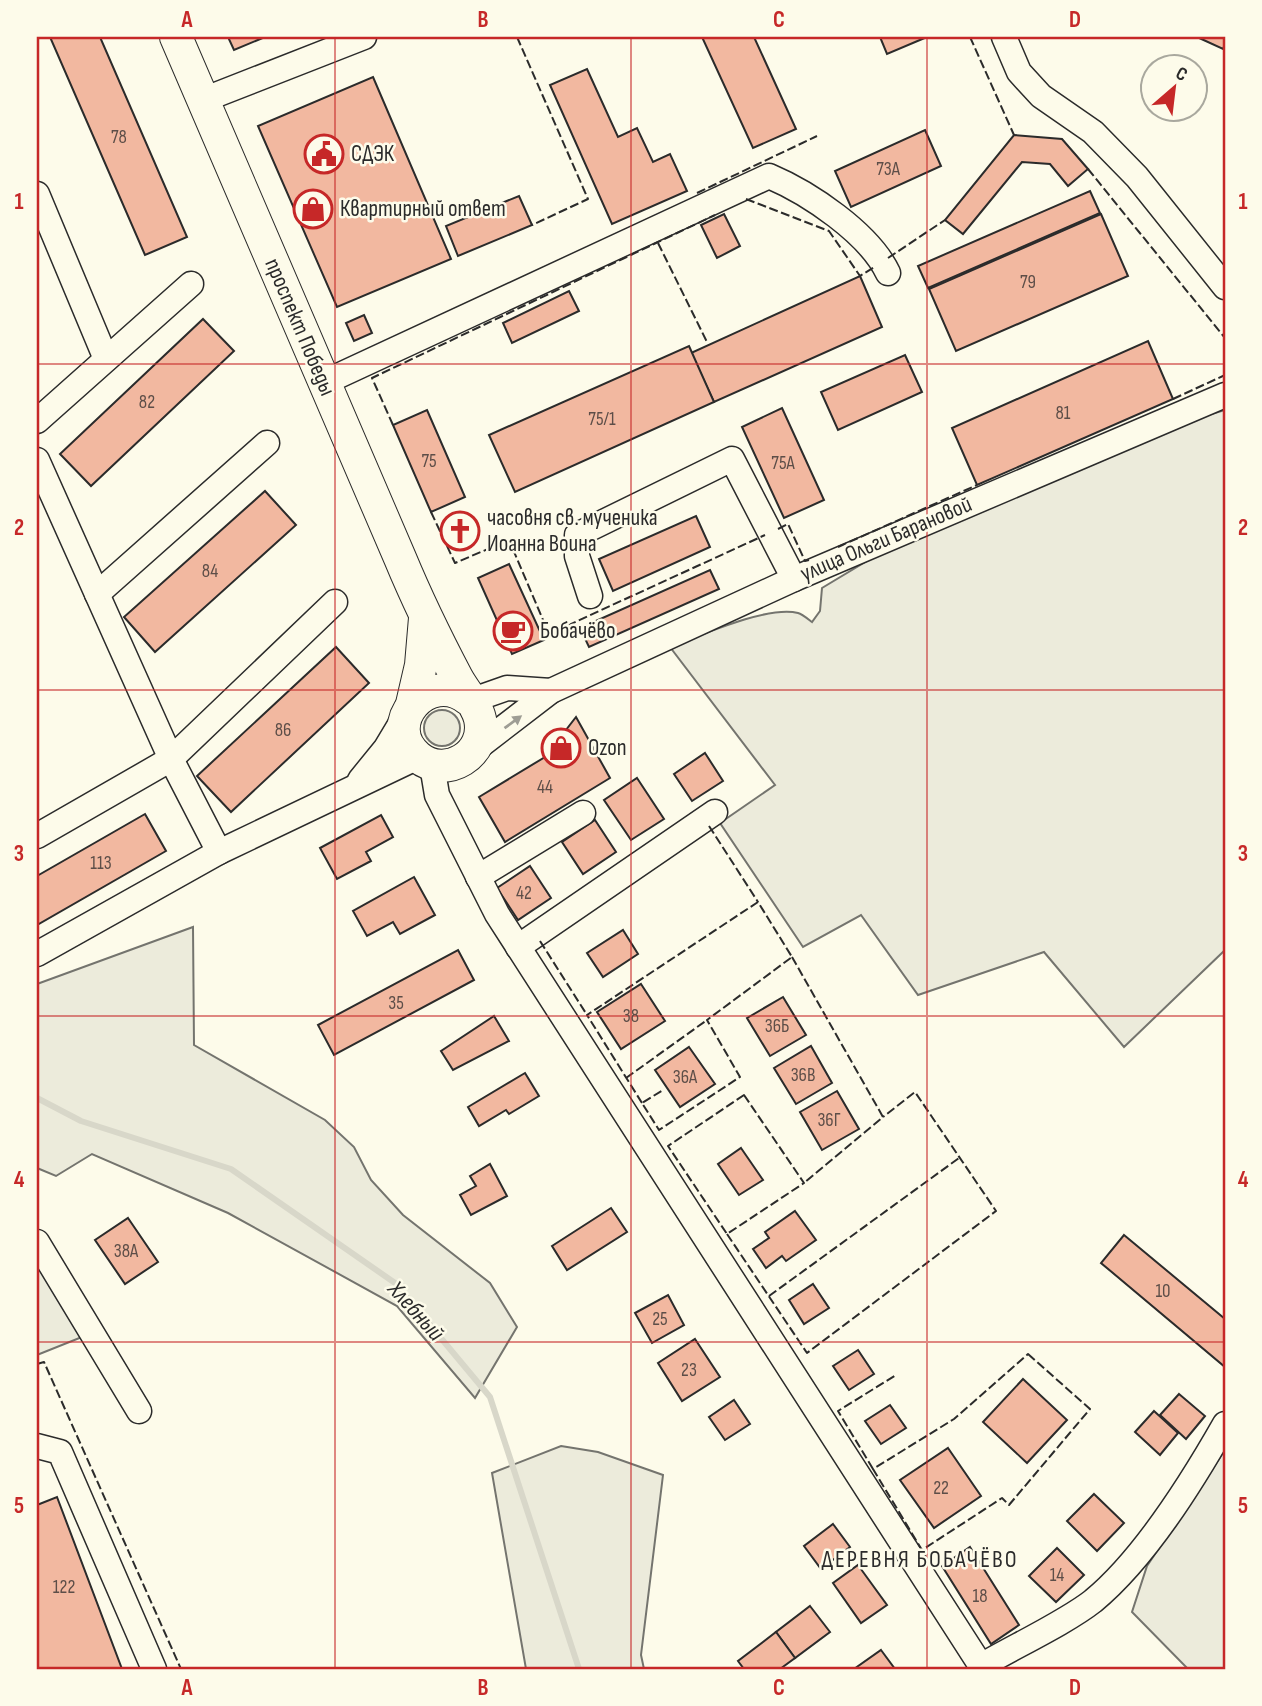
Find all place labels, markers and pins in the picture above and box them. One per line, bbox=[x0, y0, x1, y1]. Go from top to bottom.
public building icon: СДЭК bbox=[303, 133, 345, 175]
place label: СДЭК bbox=[351, 140, 395, 168]
shop icon: Квартирный ответ bbox=[292, 188, 334, 230]
place label: Квартирный ответ bbox=[340, 195, 506, 223]
place label: часовня св. мученика Иоанна Воина bbox=[487, 504, 658, 558]
church icon: часовня св. мученика Иоанна Воина bbox=[439, 510, 481, 552]
cafe icon: Бобачёво bbox=[492, 610, 534, 652]
place label: Бобачёво bbox=[540, 617, 616, 645]
shop icon: Ozon bbox=[540, 727, 582, 769]
place label: Ozon bbox=[588, 734, 627, 762]

